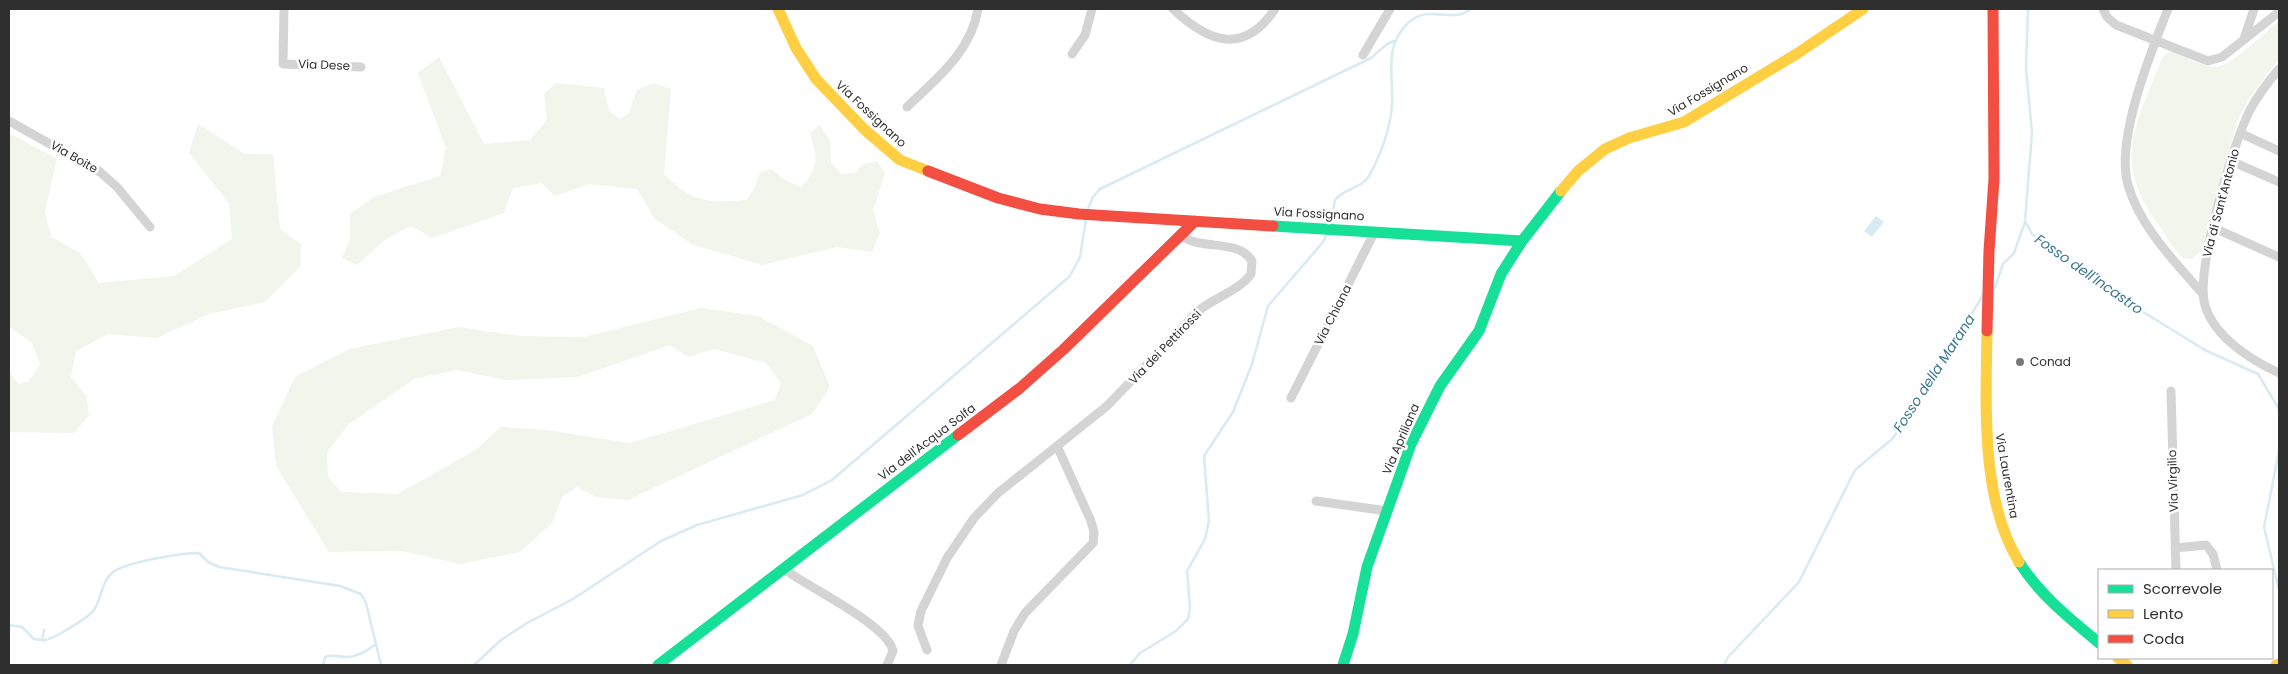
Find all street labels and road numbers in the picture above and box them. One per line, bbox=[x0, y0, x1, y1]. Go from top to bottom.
street label: Via Dese bbox=[298, 55, 350, 74]
street label: Via Fossignano bbox=[1664, 59, 1751, 120]
street label: Via Fossignano bbox=[832, 76, 911, 151]
street label: Via Boite bbox=[47, 136, 101, 177]
street label: Via di Sant'Antonio bbox=[2198, 146, 2243, 259]
street label: Via Fossignano bbox=[1273, 203, 1365, 224]
street label: Via Chiana bbox=[1310, 281, 1355, 348]
street label: Via dei Pettirossi bbox=[1125, 306, 1205, 388]
street label: Via dell'Acqua Solfa bbox=[874, 399, 979, 484]
street label: Via Apriliana bbox=[1378, 401, 1423, 477]
street label: Via Laurentina bbox=[1992, 432, 2023, 520]
street label: Via Virgilio bbox=[2163, 449, 2182, 513]

